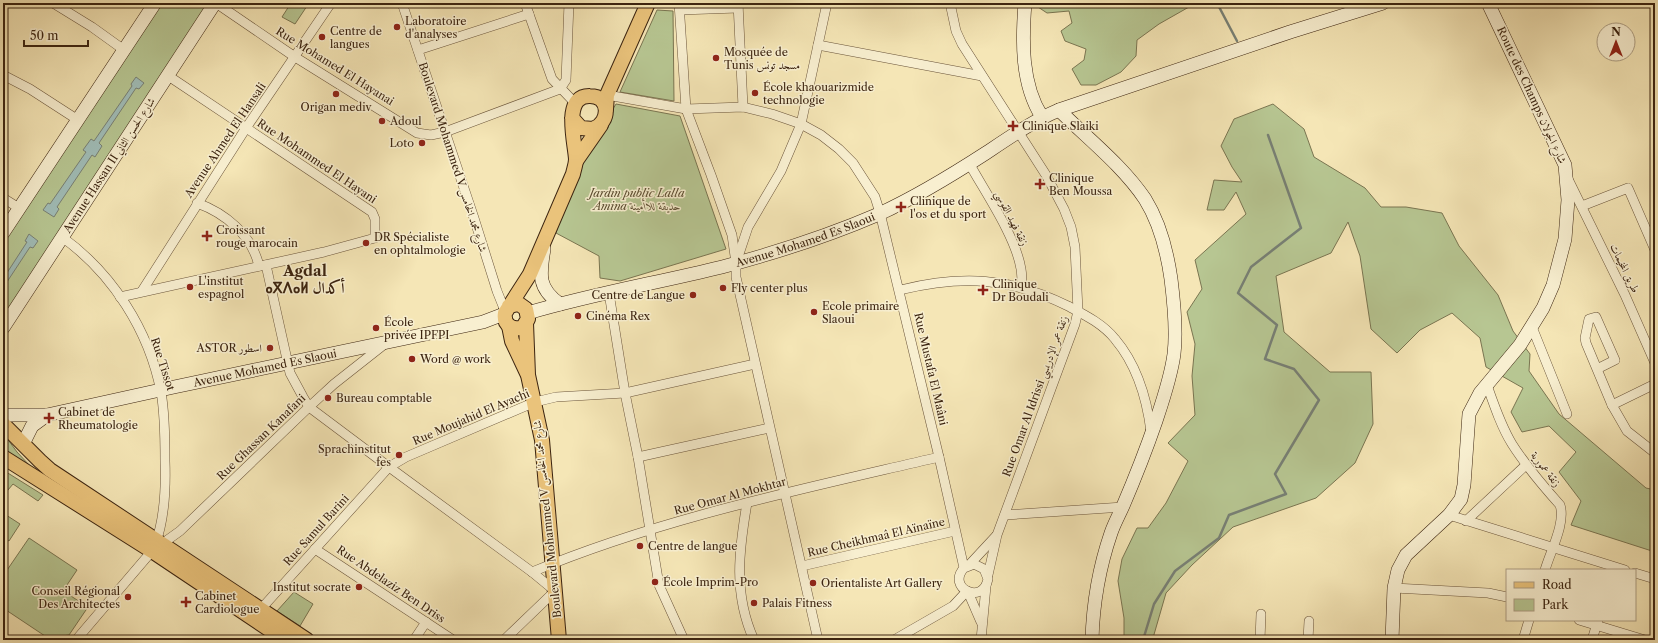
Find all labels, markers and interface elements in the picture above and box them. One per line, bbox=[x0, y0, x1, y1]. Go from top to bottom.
place label: Laboratoire d'analyses bbox=[405, 14, 466, 41]
scale bar bbox=[24, 22, 88, 48]
marker: Laboratoire d'analyses bbox=[392, 22, 402, 32]
north arrow bbox=[1596, 22, 1636, 62]
street label: Rue Mohamed El Hayanai bbox=[273, 24, 397, 108]
place label: Centre de langues bbox=[330, 24, 382, 51]
street label: Route des Champs شارع الجولان bbox=[1491, 24, 1570, 167]
text: N bbox=[1611, 25, 1621, 39]
text: 50 m bbox=[30, 28, 59, 43]
marker: Centre de langues bbox=[317, 32, 327, 42]
place label: Mosquée de Tunis مسجد تونس bbox=[724, 45, 800, 73]
marker: Mosquée de Tunis مسجد تونس bbox=[711, 53, 721, 63]
street label: Boulevard Mohammed V شارع محمد الخامس bbox=[413, 60, 490, 255]
street label: Avenue Ahmed El Hansali bbox=[181, 79, 269, 201]
place label: École khaouarizmide technologie bbox=[763, 80, 874, 107]
marker: École khaouarizmide technologie bbox=[750, 88, 760, 98]
marker: Origan mediv bbox=[331, 89, 341, 99]
street label: Avenue Hassan II شارع الحسن الثاني bbox=[59, 95, 161, 238]
place label: Origan mediv bbox=[301, 100, 372, 114]
place label: Adoul bbox=[389, 114, 422, 128]
street label: Rue Mohammed El Hayani bbox=[255, 116, 380, 207]
marker: Adoul bbox=[377, 116, 387, 126]
place label: Clinique Slaiki bbox=[1022, 119, 1099, 133]
marker: Clinique Slaiki bbox=[1007, 120, 1019, 132]
place label: Loto bbox=[389, 136, 414, 150]
marker: Loto bbox=[417, 138, 427, 148]
place label: Clinique Ben Moussa bbox=[1049, 171, 1113, 198]
marker: Clinique Ben Moussa bbox=[1034, 178, 1046, 190]
park label: Jardin public Lalla Amina حديقة للاأمينة bbox=[587, 186, 685, 213]
street label: زنقة فهيد القوسي bbox=[989, 188, 1032, 250]
place label: Clinique de l'os et du sport bbox=[910, 194, 986, 221]
marker: Clinique de l'os et du sport bbox=[895, 201, 907, 213]
street label: Avenue Mohamed Es Slaoui bbox=[733, 209, 878, 270]
place label: Croissant rouge marocain bbox=[216, 223, 298, 250]
marker: Croissant rouge marocain bbox=[201, 230, 213, 242]
place label: DR Spécialiste en ophtalmologie bbox=[374, 230, 466, 257]
marker: DR Spécialiste en ophtalmologie bbox=[361, 238, 371, 248]
street label: طريق المخيمات bbox=[1606, 241, 1643, 295]
district label: Agdal ⴰⴳⴷⴰⵍ أكدال bbox=[266, 261, 345, 297]
place label: L'institut espagnol bbox=[198, 274, 245, 301]
place label: Clinique Dr Boudali bbox=[992, 277, 1049, 304]
place label: Fly center plus bbox=[731, 281, 808, 295]
marker: L'institut espagnol bbox=[185, 282, 195, 292]
marker: Fly center plus bbox=[718, 283, 728, 293]
marker: Clinique Dr Boudali bbox=[977, 284, 989, 296]
place label: Centre de Langue bbox=[592, 288, 685, 302]
marker: Centre de Langue bbox=[688, 290, 698, 300]
place label: Ecole primaire Slaoui bbox=[822, 299, 899, 326]
marker: Ecole primaire Slaoui bbox=[809, 307, 819, 317]
place label: Cinéma Rex bbox=[586, 309, 650, 323]
marker: Cinéma Rex bbox=[573, 311, 583, 321]
street label: Rue Mustafa El Maâni bbox=[911, 311, 951, 427]
street label: Rue Omar Al Idrissi زنقة عمر الإدريسي bbox=[999, 314, 1074, 480]
place label: École privée IPFPI bbox=[384, 315, 449, 342]
marker: École privée IPFPI bbox=[371, 323, 381, 333]
street label: Rue Tissot bbox=[148, 336, 178, 393]
place label: ASTOR اسطور bbox=[196, 341, 262, 355]
marker: ASTOR اسطور bbox=[265, 343, 275, 353]
street label: Avenue Mohamed Es Slaoui bbox=[191, 346, 339, 390]
place label: Word @ work bbox=[419, 352, 491, 366]
marker: Word @ work bbox=[407, 354, 417, 364]
street label: Rue Moujahid El Ayachi bbox=[410, 386, 532, 448]
street label: Rue Ghassan Kanafani bbox=[214, 391, 309, 483]
place label: Bureau comptable bbox=[336, 391, 432, 405]
marker: Bureau comptable bbox=[323, 393, 333, 403]
place label: Cabinet de Rheumatologie bbox=[58, 405, 138, 432]
marker: Cabinet de Rheumatologie bbox=[43, 412, 55, 424]
street label: Boulevard Mohammed V شارع محمد الخامس bbox=[530, 419, 567, 619]
place label: Sprachinstitut fes bbox=[318, 442, 391, 469]
street label: زنقة عمورية bbox=[1528, 448, 1564, 490]
marker: Sprachinstitut fes bbox=[394, 450, 404, 460]
street label: Rue Omar Al Mokhtar bbox=[672, 474, 788, 518]
street label: Rue Samul Barini bbox=[280, 491, 352, 569]
street label: Rue Cheikhmaâ El Aïnaïne bbox=[806, 514, 946, 560]
place label: Centre de langue bbox=[648, 539, 737, 553]
marker: Centre de langue bbox=[635, 541, 645, 551]
street label: Rue Abdelaziz Ben Driss bbox=[334, 542, 448, 626]
legend bbox=[1506, 569, 1636, 621]
place label: École Imprim-Pro bbox=[663, 575, 759, 589]
place label: Orientaliste Art Gallery bbox=[821, 576, 943, 590]
marker: École Imprim-Pro bbox=[650, 577, 660, 587]
text: Road bbox=[1542, 577, 1572, 592]
marker: Orientaliste Art Gallery bbox=[808, 578, 818, 588]
place label: Institut socrate bbox=[273, 580, 351, 594]
marker: Institut socrate bbox=[354, 582, 364, 592]
place label: Conseil Régional Des Architectes bbox=[31, 584, 121, 611]
place label: Cabinet Cardiologue bbox=[195, 589, 259, 616]
marker: Conseil Régional Des Architectes bbox=[123, 592, 133, 602]
marker: Cabinet Cardiologue bbox=[180, 596, 192, 608]
place label: Palais Fitness bbox=[762, 596, 832, 610]
text: Park bbox=[1542, 597, 1569, 612]
marker: Palais Fitness bbox=[749, 598, 759, 608]

